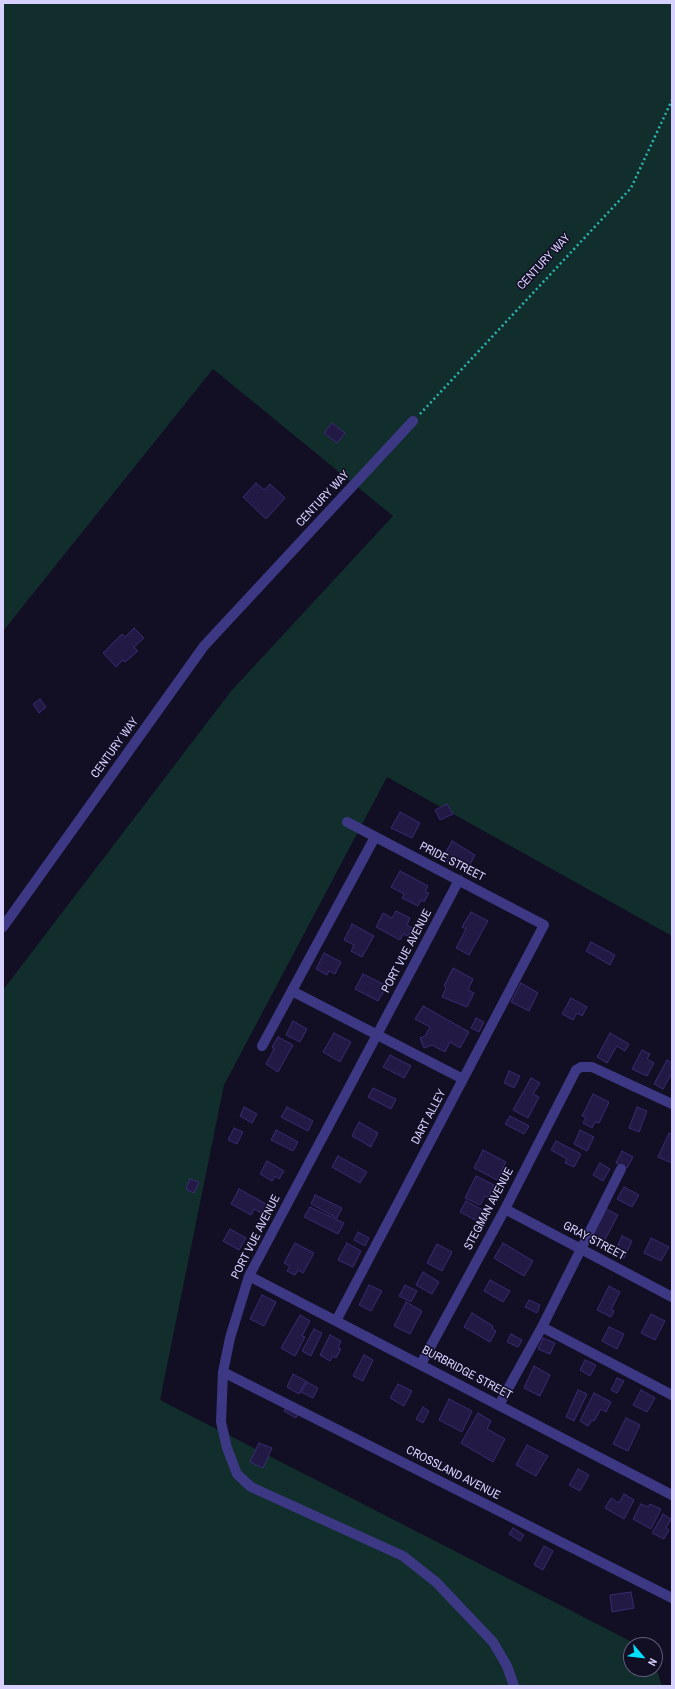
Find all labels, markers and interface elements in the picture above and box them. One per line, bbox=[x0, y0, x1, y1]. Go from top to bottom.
street label: CENTURY WAY bbox=[514, 231, 574, 293]
street label: CENTURY WAY bbox=[293, 468, 353, 530]
street label: CENTURY WAY bbox=[88, 715, 142, 781]
street label: PRIDE STREET bbox=[417, 839, 487, 885]
street label: PORT VUE AVENUE bbox=[379, 907, 435, 995]
street label: DART ALLEY bbox=[409, 1087, 449, 1147]
street label: STEGMAN AVENUE bbox=[461, 1165, 517, 1253]
street label: PORT VUE AVENUE bbox=[229, 1192, 283, 1282]
street label: GRAY STREET bbox=[560, 1219, 628, 1263]
street label: BURBRIDGE STREET bbox=[419, 1343, 515, 1403]
street label: CROSSLAND AVENUE bbox=[404, 1443, 502, 1503]
north arrow bbox=[623, 1637, 663, 1677]
text: N bbox=[645, 1656, 660, 1668]

